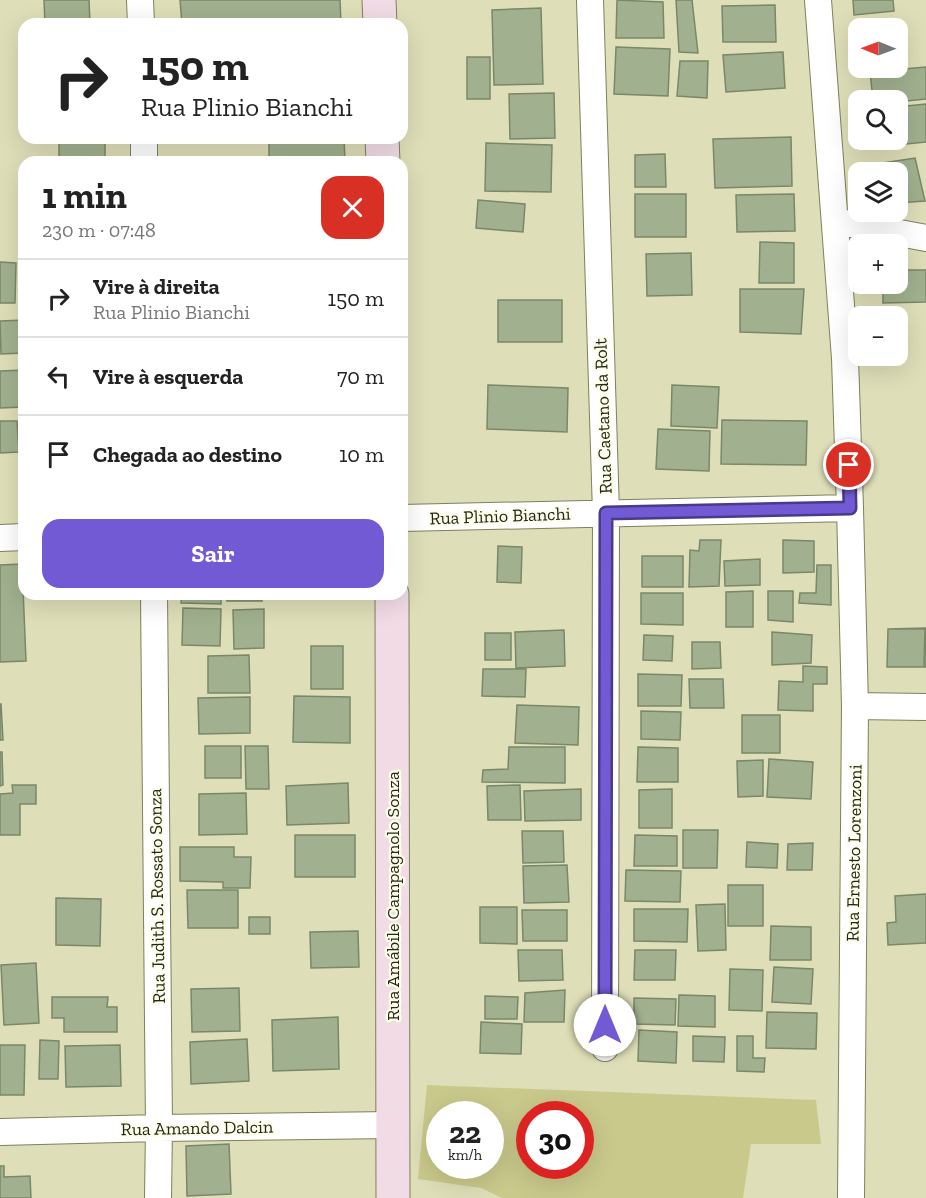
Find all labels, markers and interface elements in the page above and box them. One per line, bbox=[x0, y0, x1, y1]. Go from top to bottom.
north arrow bbox=[848, 18, 908, 78]
map controls bbox=[848, 18, 908, 366]
text: 150 m bbox=[141, 40, 249, 91]
icon: right bbox=[42, 42, 120, 120]
button: search bbox=[848, 90, 908, 150]
text: Rua Plinio Bianchi bbox=[141, 91, 353, 123]
button: layers bbox=[848, 162, 908, 222]
text: 1 min bbox=[42, 174, 127, 217]
button: close bbox=[321, 176, 384, 239]
text: 230 m · 07:48 bbox=[42, 218, 156, 242]
button: + bbox=[848, 234, 908, 294]
text: Vire à direita bbox=[93, 273, 220, 300]
icon: right bbox=[42, 282, 75, 315]
text: 150 m bbox=[328, 285, 384, 312]
text: Rua Plinio Bianchi bbox=[93, 300, 250, 324]
button: − bbox=[848, 306, 908, 366]
street label: Rua Caetano da Rolt bbox=[589, 337, 617, 494]
icon: left bbox=[42, 360, 75, 393]
text: Vire à esquerda bbox=[93, 363, 243, 390]
text: 70 m bbox=[337, 363, 384, 390]
icon: arrive bbox=[42, 438, 75, 471]
pin bbox=[823, 439, 874, 490]
text: Chegada ao destino bbox=[93, 441, 282, 468]
text: 10 m bbox=[339, 441, 384, 468]
icon: arrive bbox=[832, 448, 865, 481]
street label: Rua Plinio Bianchi bbox=[429, 503, 571, 529]
button: Sair bbox=[42, 519, 384, 588]
street label: Rua Ernesto Lorenzoni bbox=[841, 764, 867, 942]
street label: Rua Amábile Campagnolo Sonza bbox=[382, 771, 404, 1021]
street label: Rua Judith S. Rossato Sonza bbox=[144, 788, 170, 1004]
position arrow bbox=[573, 993, 637, 1057]
speed limit sign: 30 bbox=[516, 1101, 594, 1179]
text: 22 bbox=[449, 1115, 481, 1151]
street label: Rua Amando Dalcin bbox=[121, 1116, 274, 1140]
text: km/h bbox=[448, 1146, 482, 1164]

